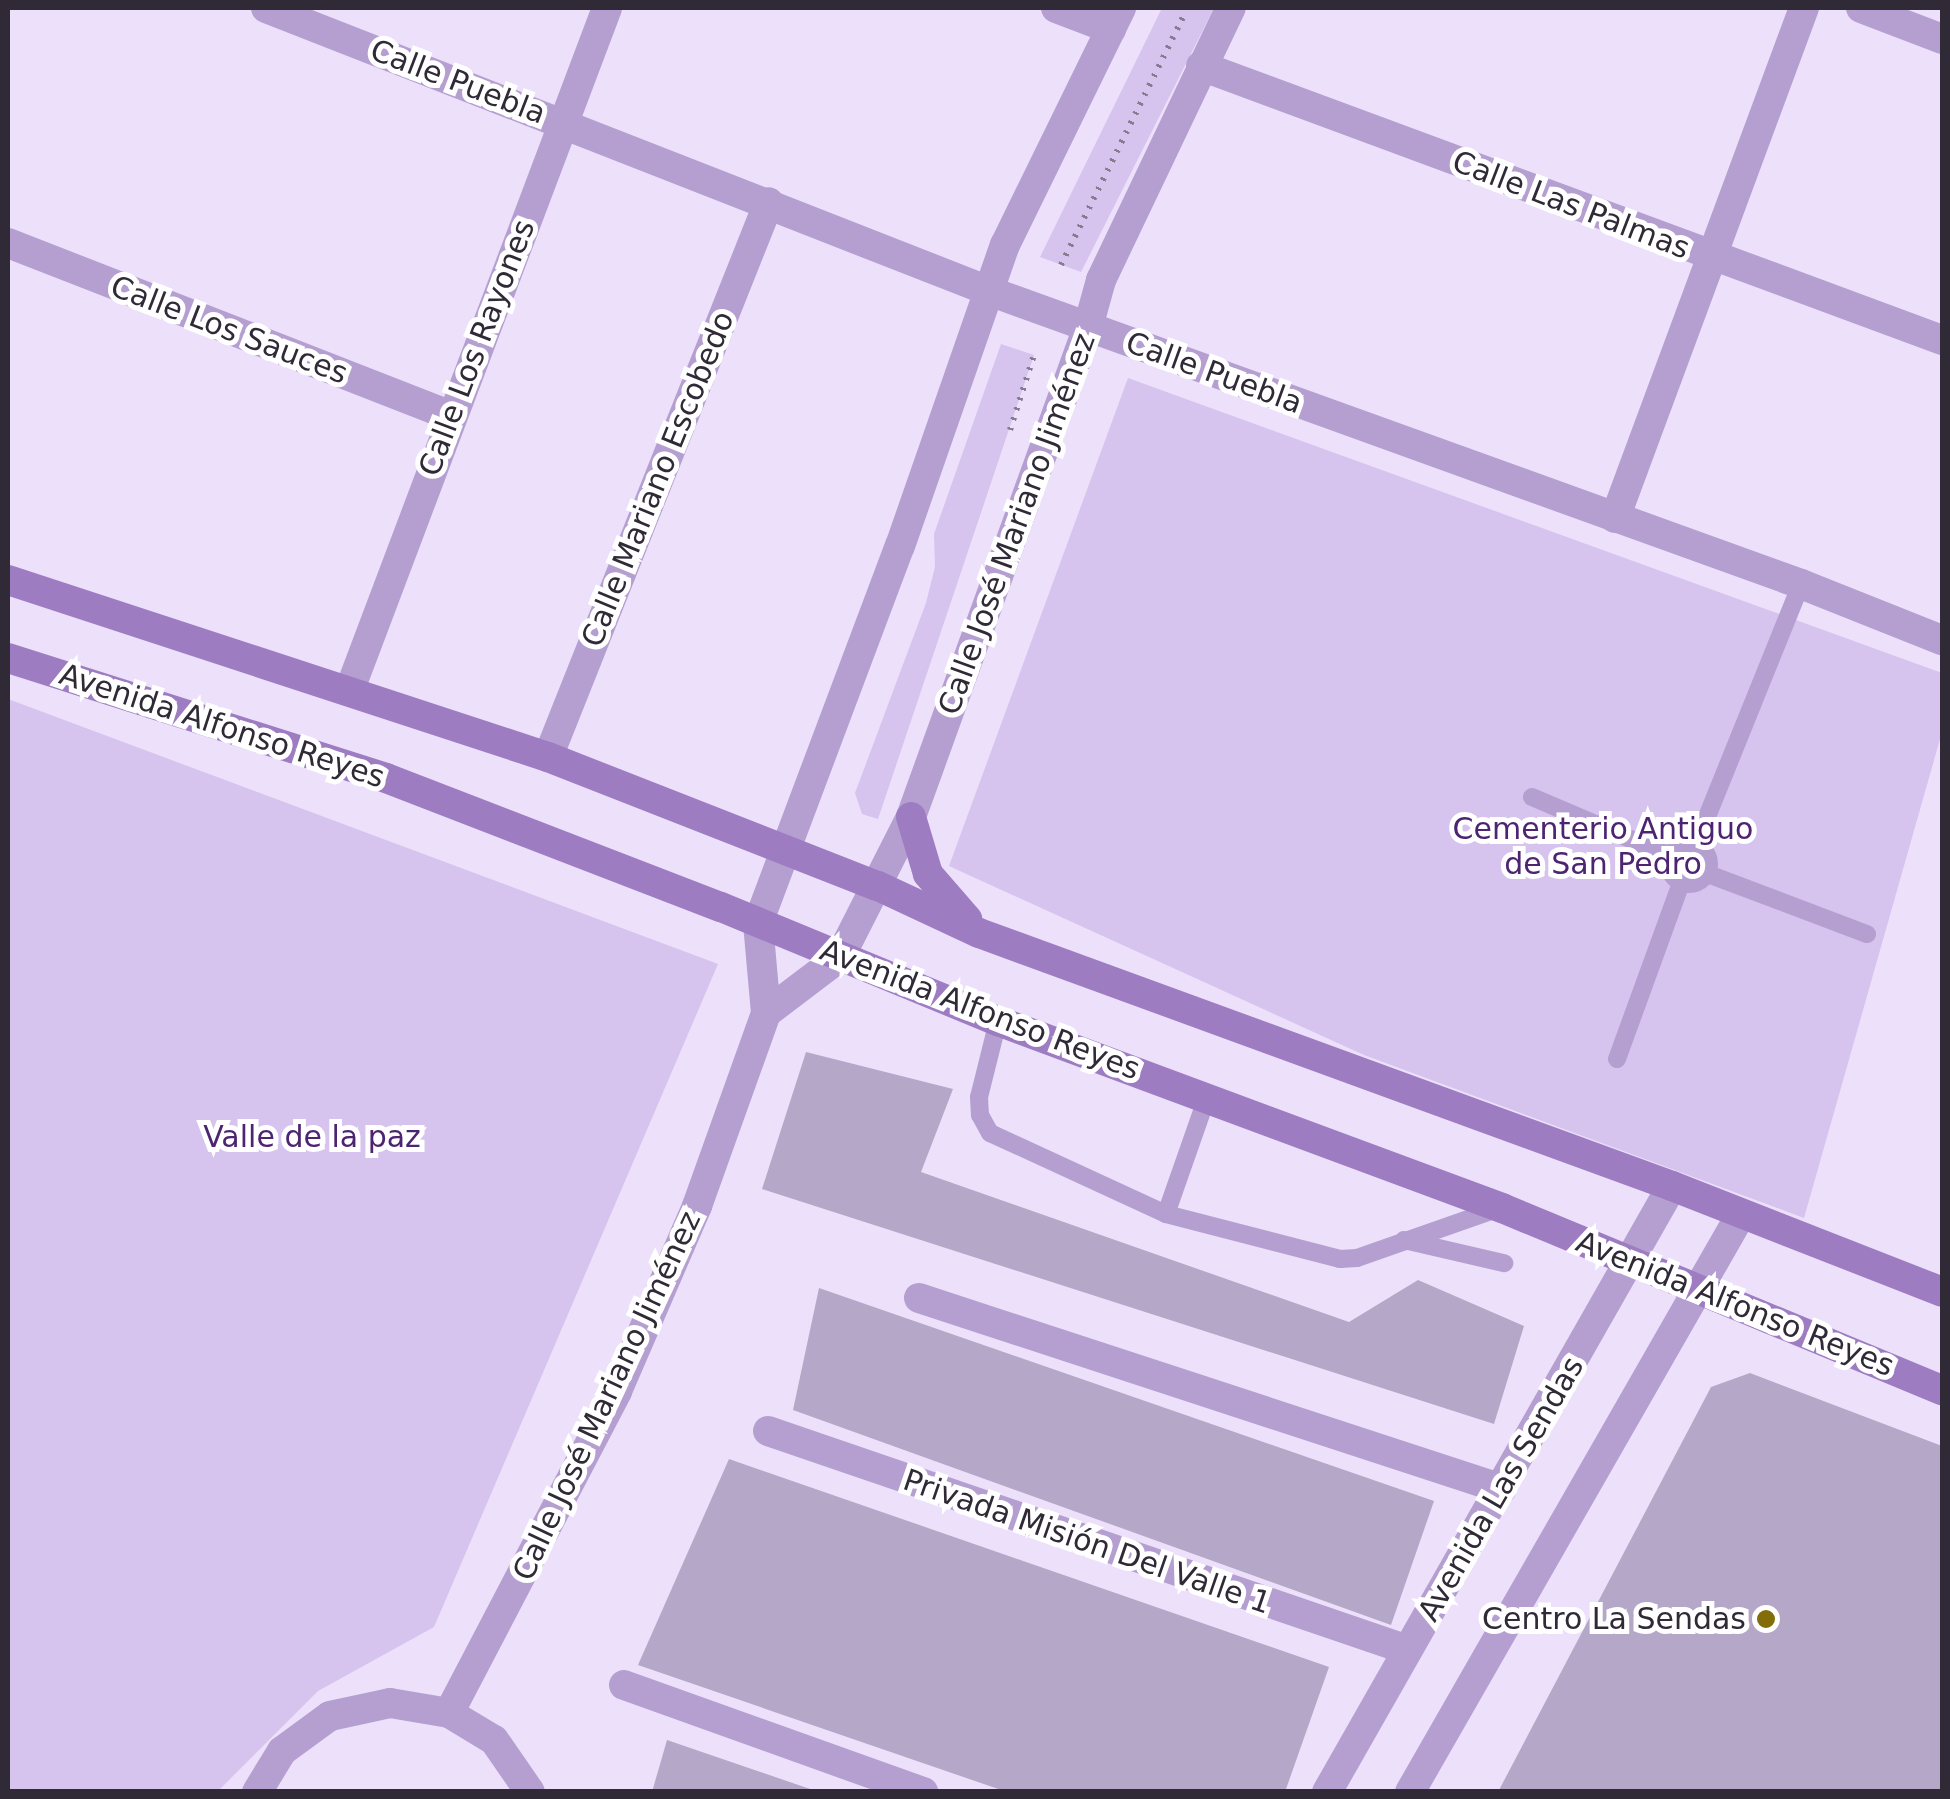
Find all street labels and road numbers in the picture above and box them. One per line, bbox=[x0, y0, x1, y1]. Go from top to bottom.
street label: Calle Puebla bbox=[365, 32, 551, 132]
street label: Calle Las Palmas bbox=[1447, 143, 1695, 267]
street label: Calle Los Rayones bbox=[412, 215, 542, 481]
street label: Calle Los Sauces bbox=[106, 268, 352, 392]
street label: Calle Mariano Escobedo bbox=[574, 306, 742, 652]
street label: Calle Puebla bbox=[1121, 324, 1307, 422]
street label: Calle José Mariano Jiménez bbox=[931, 328, 1103, 720]
street label: Avenida Alfonso Reyes bbox=[55, 656, 389, 796]
street label: Avenida Alfonso Reyes bbox=[815, 932, 1145, 1088]
street label: Calle José Mariano Jiménez bbox=[506, 1206, 708, 1586]
street label: Avenida Alfonso Reyes bbox=[1571, 1224, 1899, 1384]
street label: Avenida Las Sendas bbox=[1411, 1350, 1591, 1628]
street label: Privada Misión Del Valle 1 bbox=[899, 1462, 1275, 1622]

